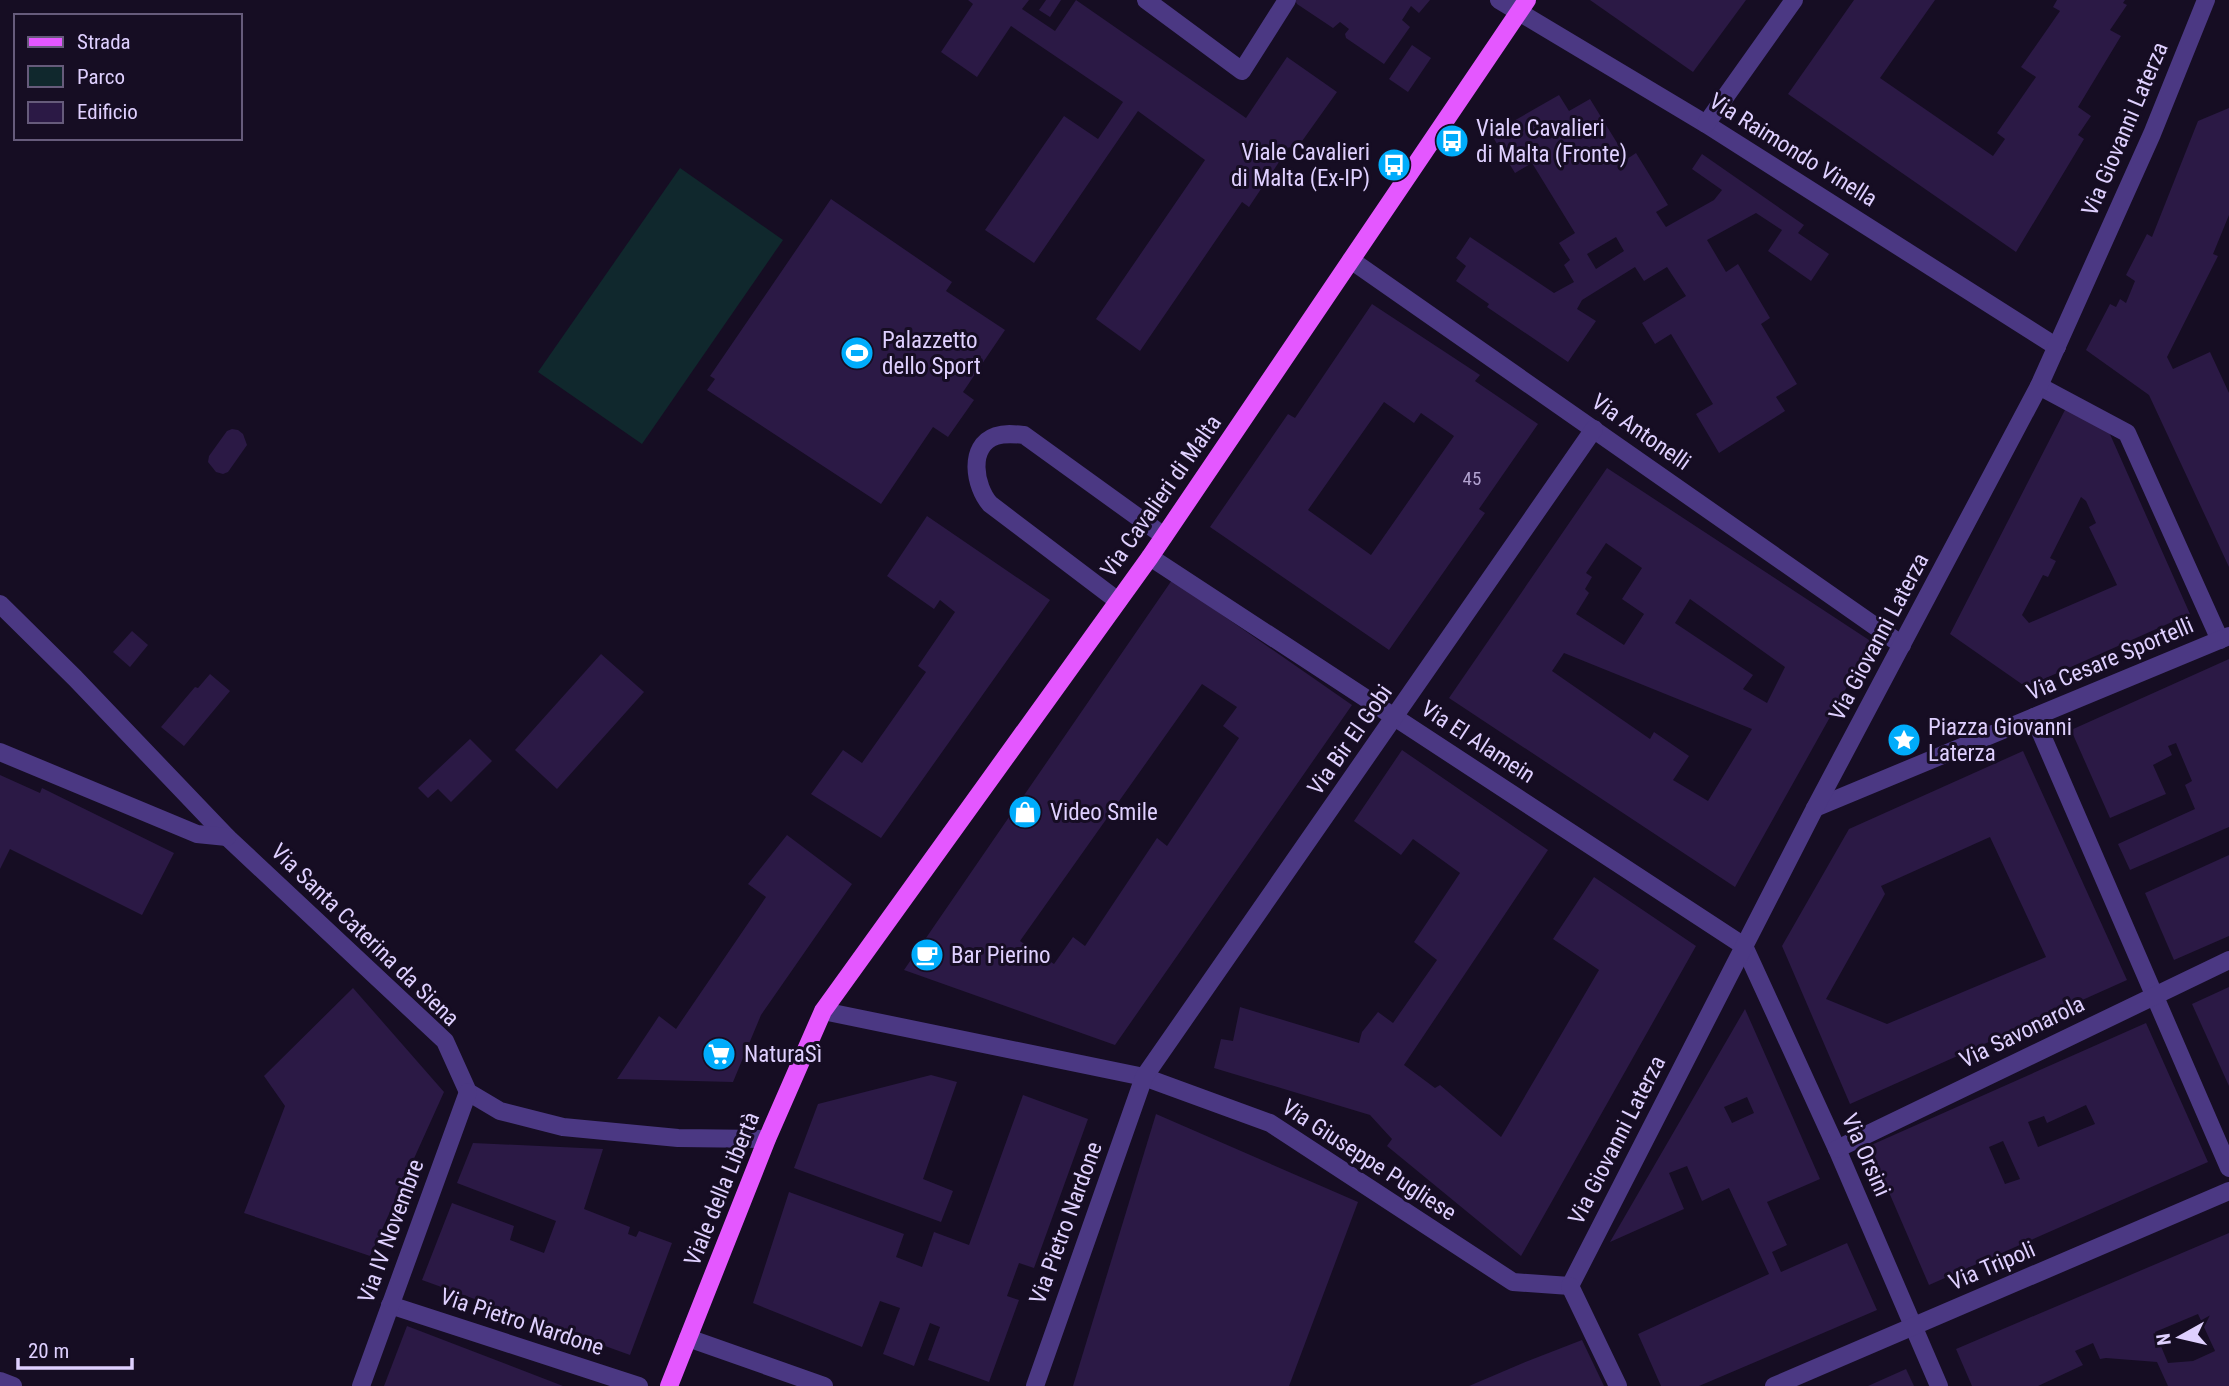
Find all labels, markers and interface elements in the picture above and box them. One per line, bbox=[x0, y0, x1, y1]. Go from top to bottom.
legend bbox=[14, 14, 242, 140]
text: Strada bbox=[77, 30, 131, 54]
street label: Via Giovanni Laterza bbox=[2076, 38, 2174, 220]
text: Parco bbox=[77, 65, 125, 89]
street label: Via Raimondo Vinella bbox=[1704, 87, 1882, 213]
text: Edificio bbox=[77, 100, 138, 124]
place label: Viale Cavalieri di Malta (Fronte) bbox=[1476, 115, 1627, 168]
bus stop icon: Viale Cavalieri di Malta (Fronte) bbox=[1433, 122, 1471, 160]
place label: Viale Cavalieri di Malta (Ex-IP) bbox=[1231, 139, 1370, 192]
bus stop icon: Viale Cavalieri di Malta (Ex-IP) bbox=[1375, 146, 1413, 184]
place label: Palazzetto dello Sport bbox=[882, 327, 981, 380]
sports icon: Palazzetto dello Sport bbox=[838, 334, 876, 372]
street label: Via Antonelli bbox=[1586, 388, 1696, 476]
street label: Via Cavalieri di Malta bbox=[1095, 410, 1227, 582]
house number: 45 bbox=[1463, 467, 1481, 490]
street label: Via Giovanni Laterza bbox=[1823, 549, 1935, 725]
street label: Via Cesare Sportelli bbox=[2023, 612, 2197, 706]
street label: Via Bir El Gobi bbox=[1302, 680, 1398, 800]
street label: Via El Alamein bbox=[1416, 695, 1540, 789]
place label: Piazza Giovanni Laterza bbox=[1928, 714, 2072, 767]
place icon: Piazza Giovanni Laterza bbox=[1885, 721, 1923, 759]
shop icon: Video Smile bbox=[1006, 793, 1044, 831]
place label: Video Smile bbox=[1050, 799, 1158, 826]
street label: Via Santa Caterina da Siena bbox=[265, 838, 465, 1032]
cafe icon: Bar Pierino bbox=[908, 936, 946, 974]
place label: Bar Pierino bbox=[951, 942, 1051, 969]
street label: Via Savonarola bbox=[1955, 990, 2089, 1074]
supermarket icon: NaturaSì bbox=[700, 1035, 738, 1073]
place label: NaturaSì bbox=[744, 1041, 822, 1068]
street label: Via Giovanni Laterza bbox=[1563, 1051, 1671, 1229]
street label: Via Giuseppe Pugliese bbox=[1277, 1094, 1461, 1226]
street label: Viale della Libertà bbox=[679, 1108, 765, 1270]
street label: Via Orsini bbox=[1836, 1110, 1896, 1200]
street label: Via Pietro Nardone bbox=[1024, 1138, 1108, 1308]
street label: Via IV Novembre bbox=[353, 1156, 429, 1306]
street label: Via Tripoli bbox=[1945, 1236, 2039, 1296]
street label: Via Pietro Nardone bbox=[437, 1283, 607, 1361]
north arrow bbox=[2145, 1302, 2215, 1372]
scale bar bbox=[18, 1326, 131, 1370]
text: N bbox=[2151, 1332, 2176, 1347]
text: 20 m bbox=[28, 1339, 69, 1363]

